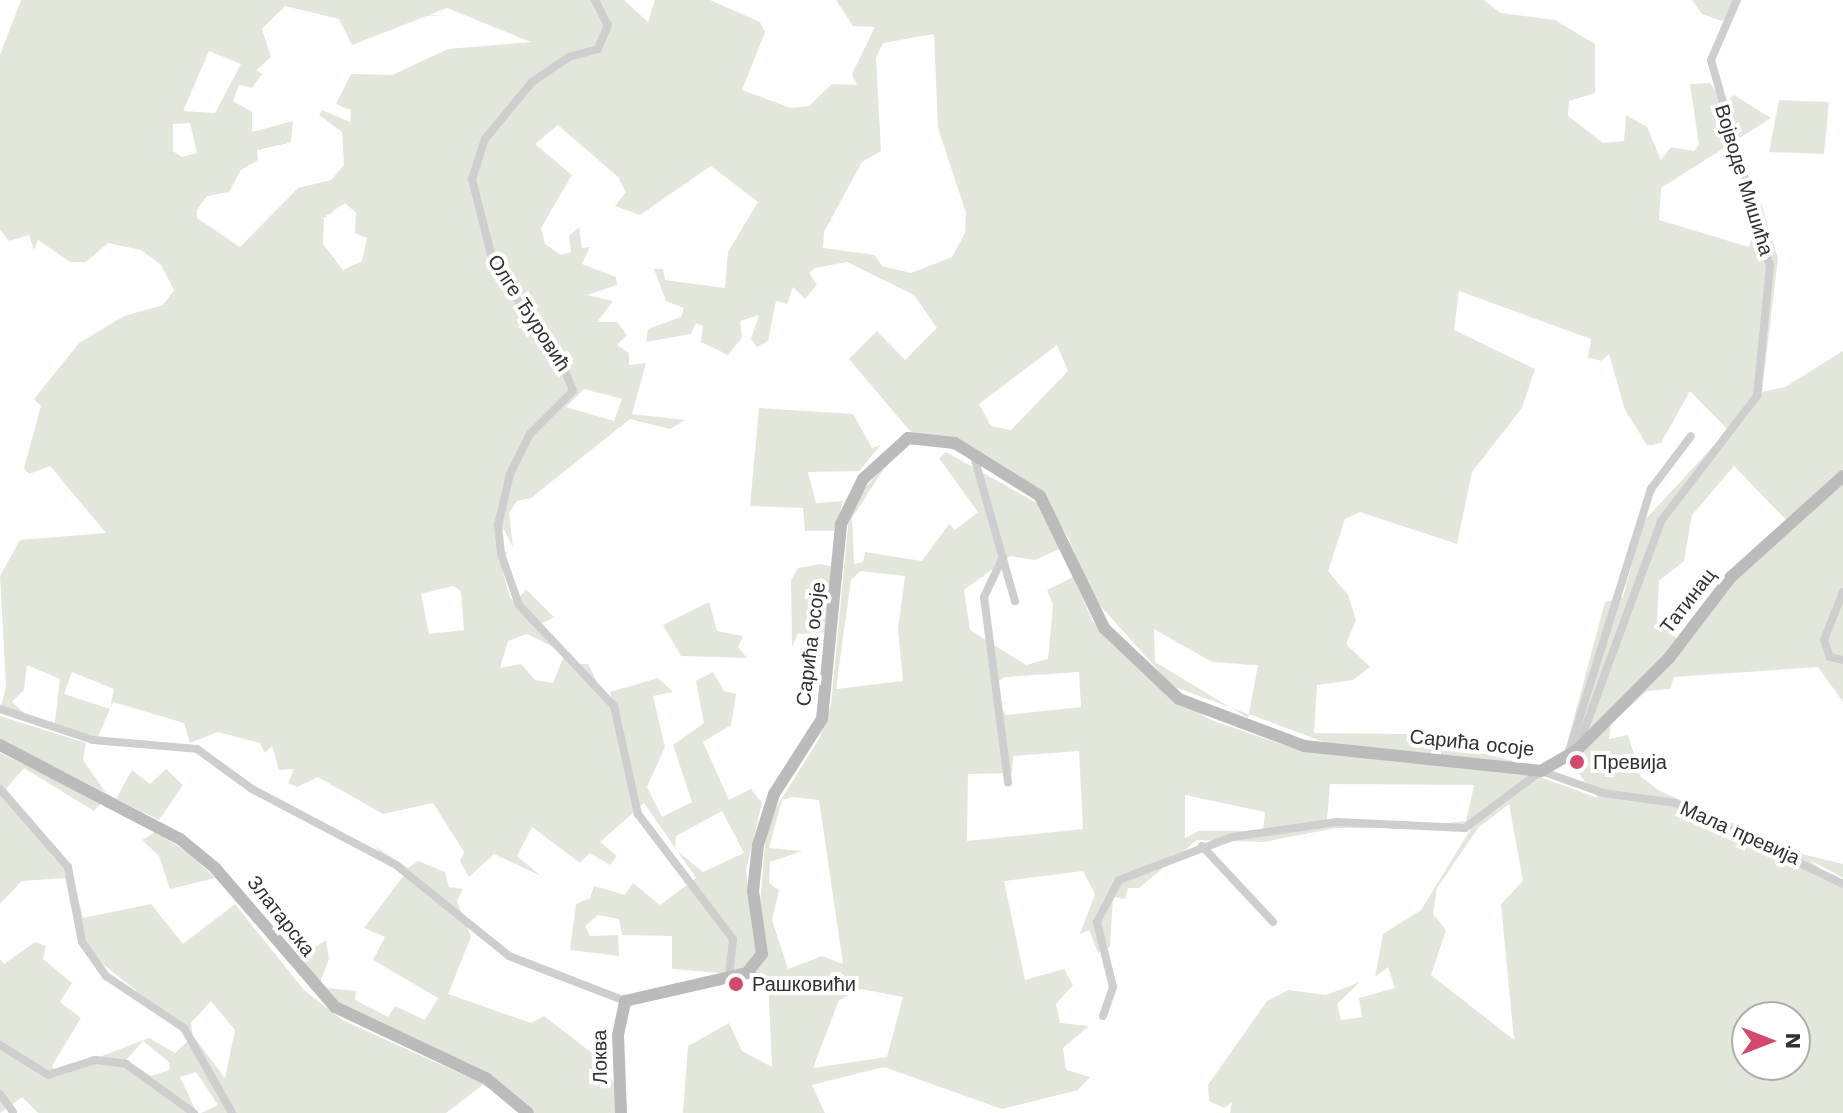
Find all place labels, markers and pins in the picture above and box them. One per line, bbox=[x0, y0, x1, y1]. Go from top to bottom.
place label: Превија bbox=[1593, 750, 1667, 774]
marker: Превија bbox=[1568, 753, 1586, 771]
place label: Рашковићи bbox=[752, 972, 856, 996]
marker: Рашковићи bbox=[727, 975, 745, 993]

